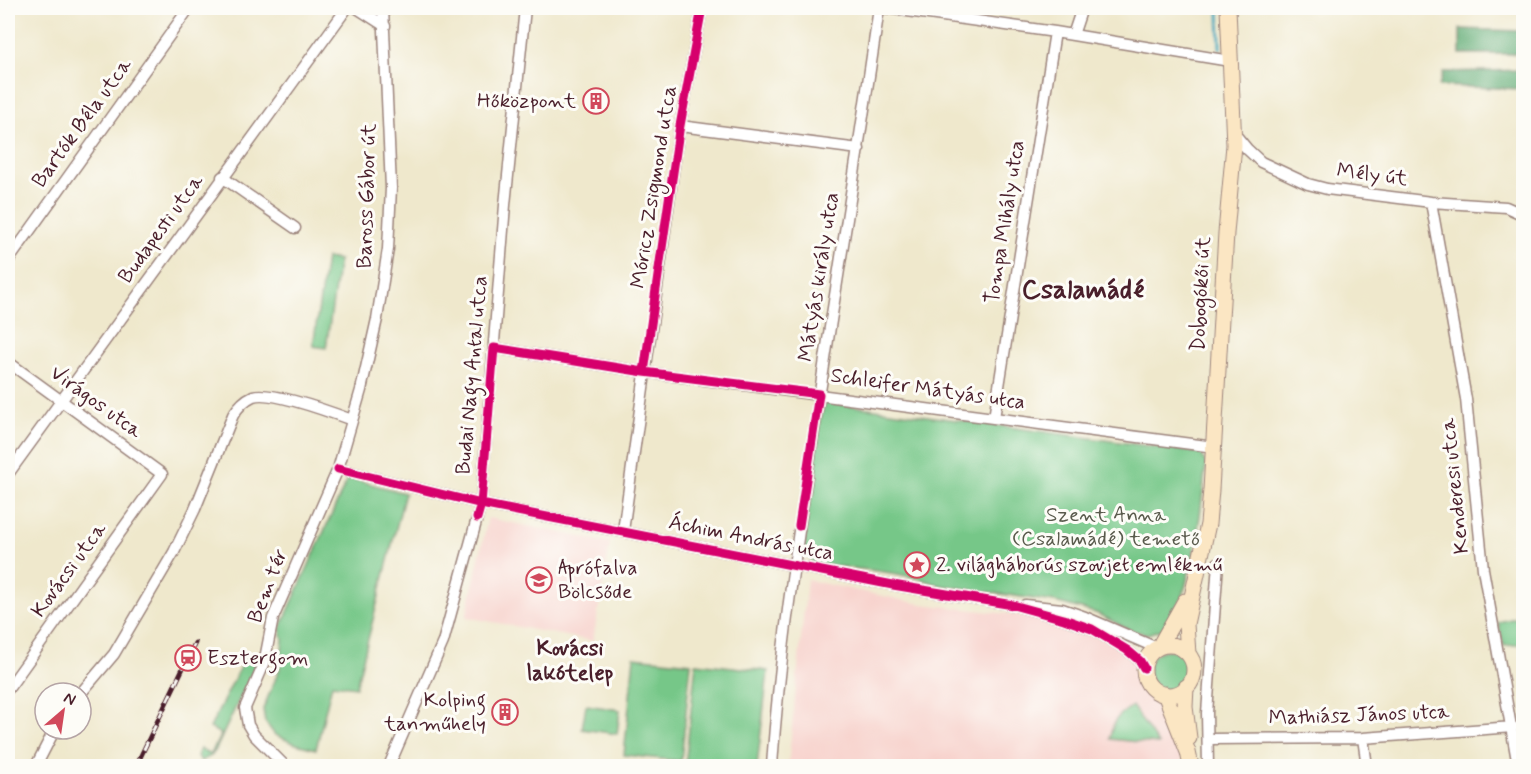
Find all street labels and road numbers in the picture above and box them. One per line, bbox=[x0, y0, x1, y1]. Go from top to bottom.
street label: Bartók Béla utca bbox=[26, 52, 139, 193]
street label: Móricz Zsigmond utca bbox=[624, 84, 685, 291]
street label: Baross Gábor út bbox=[350, 122, 384, 269]
street label: Tompa Mihály utca bbox=[978, 138, 1032, 306]
street label: Mély út bbox=[1335, 157, 1410, 193]
street label: Budapesti utca bbox=[112, 168, 210, 289]
street label: Mátyás király utca bbox=[792, 190, 846, 364]
street label: Dobogókői út bbox=[1184, 235, 1219, 352]
street label: Budai Nagy Antal utca bbox=[449, 274, 497, 476]
street label: Virágos utca bbox=[44, 359, 148, 445]
street label: Schleifer Mátyás utca bbox=[829, 361, 1027, 417]
street label: Kenderesi utca bbox=[1434, 416, 1476, 555]
street label: Áchim András utca bbox=[666, 508, 836, 568]
street label: Kovácsi utca bbox=[25, 516, 113, 623]
street label: Bem tér bbox=[241, 545, 295, 627]
street label: Mathiász János utca bbox=[1268, 698, 1450, 732]

